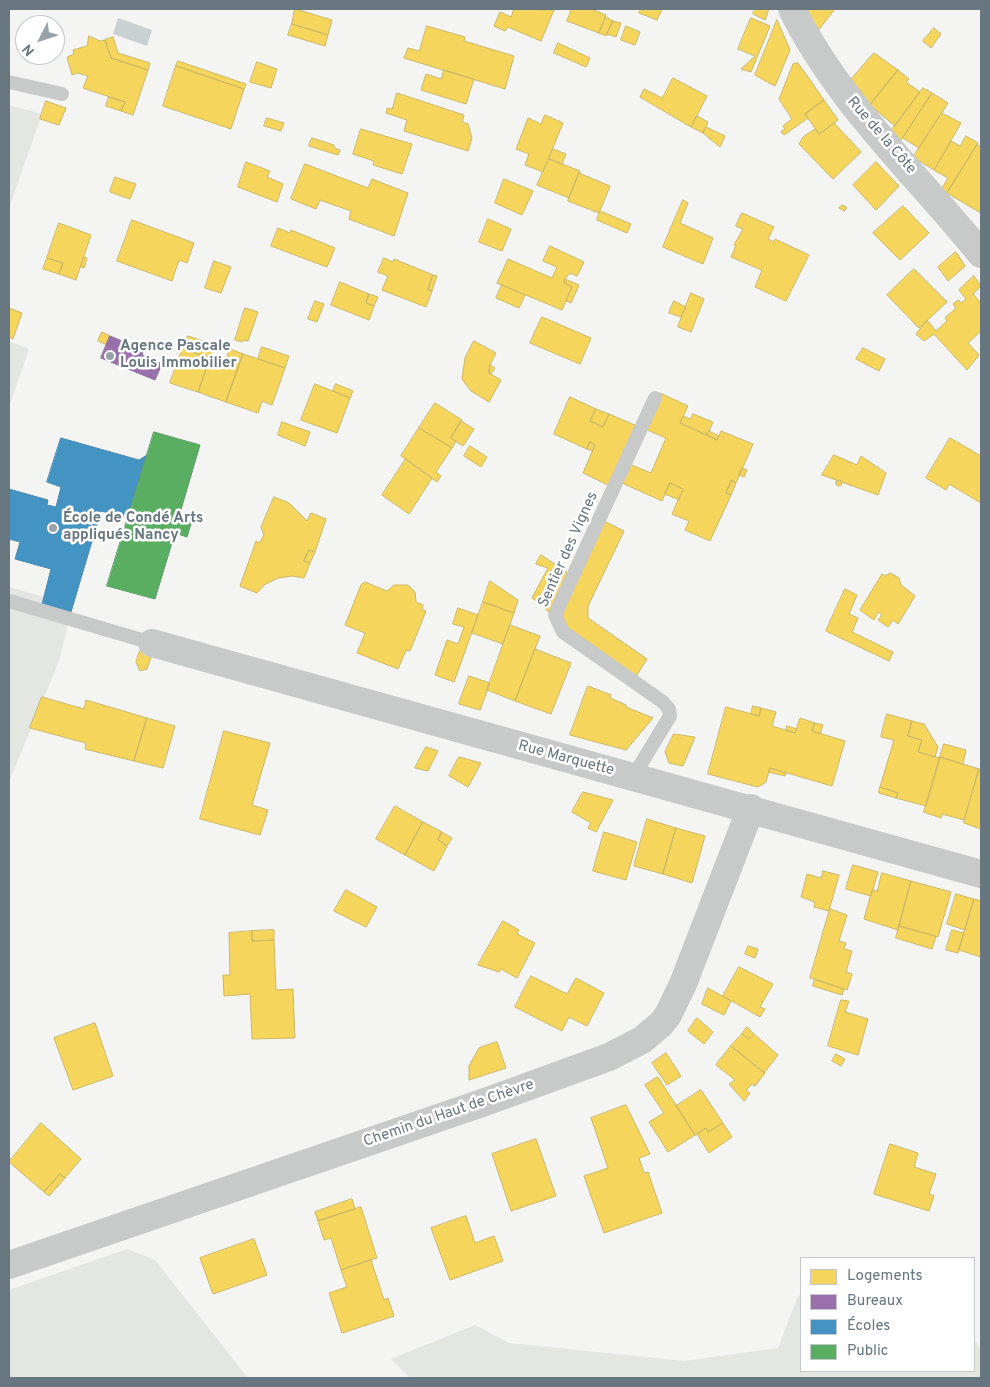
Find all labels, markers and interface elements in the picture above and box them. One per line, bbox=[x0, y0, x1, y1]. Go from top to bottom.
north arrow bbox=[15, 15, 65, 65]
text: N bbox=[19, 40, 39, 59]
street label: Rue de la Côte bbox=[843, 94, 919, 178]
place label: Agence Pascale Louis Immobilier bbox=[120, 338, 237, 373]
marker: Agence Pascale Louis Immobilier bbox=[104, 350, 116, 362]
street label: Sentier des Vignes bbox=[535, 489, 603, 611]
place label: École de Condé Arts appliqués Nancy bbox=[63, 510, 203, 545]
marker: École de Condé Arts appliqués Nancy bbox=[47, 522, 59, 534]
street label: Rue Marquette bbox=[516, 738, 616, 780]
street label: Chemin du Haut de Chèvre bbox=[361, 1076, 537, 1152]
legend bbox=[800, 1257, 975, 1372]
text: Logements bbox=[847, 1267, 923, 1286]
text: Bureaux bbox=[847, 1292, 903, 1311]
text: Écoles bbox=[847, 1317, 890, 1336]
text: Public bbox=[847, 1342, 888, 1361]

